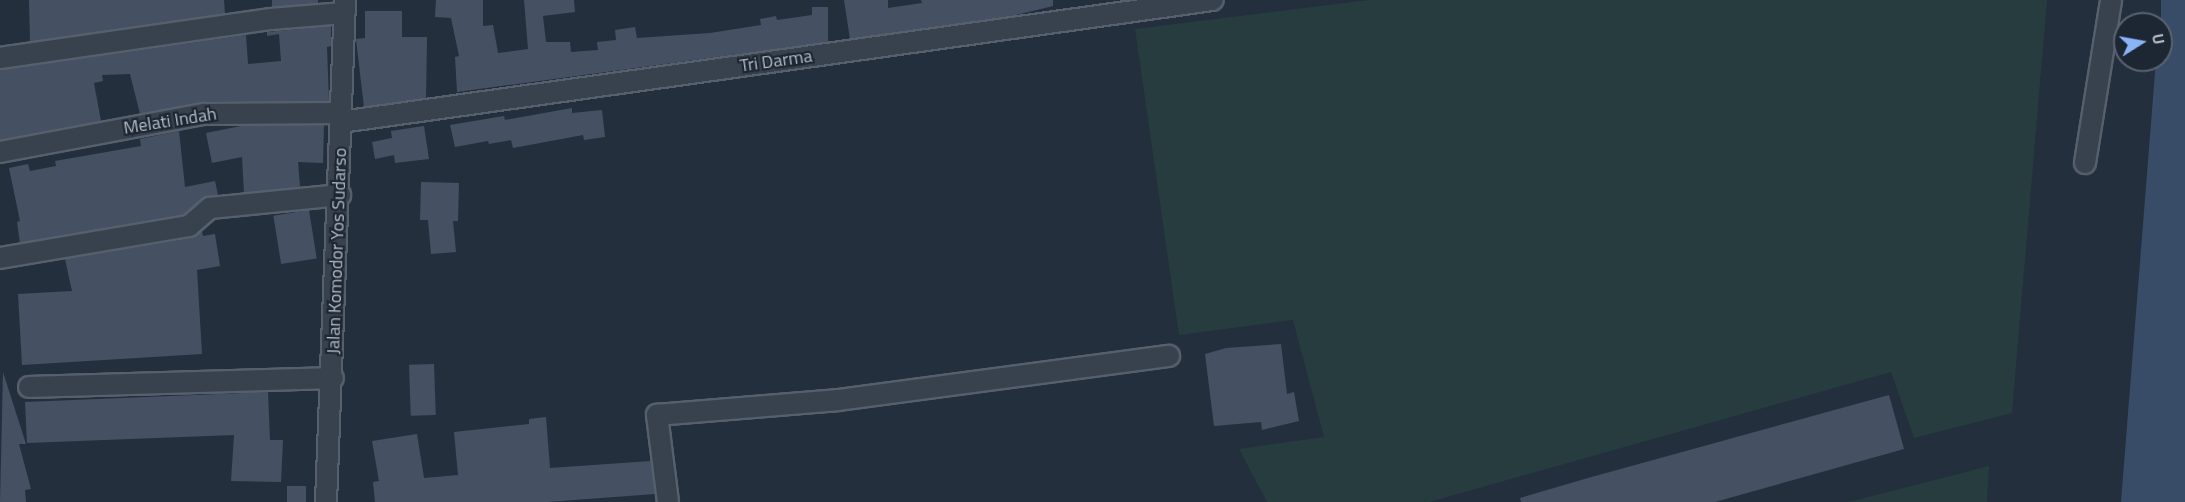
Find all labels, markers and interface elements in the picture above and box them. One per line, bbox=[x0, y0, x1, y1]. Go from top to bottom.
north arrow bbox=[2113, 12, 2173, 72]
text: U bbox=[2146, 32, 2171, 46]
street label: Tri Darma bbox=[738, 45, 814, 77]
street label: Melati Indah bbox=[122, 103, 218, 139]
street label: Jalan Komodor Yos Sudarso bbox=[323, 147, 351, 355]

